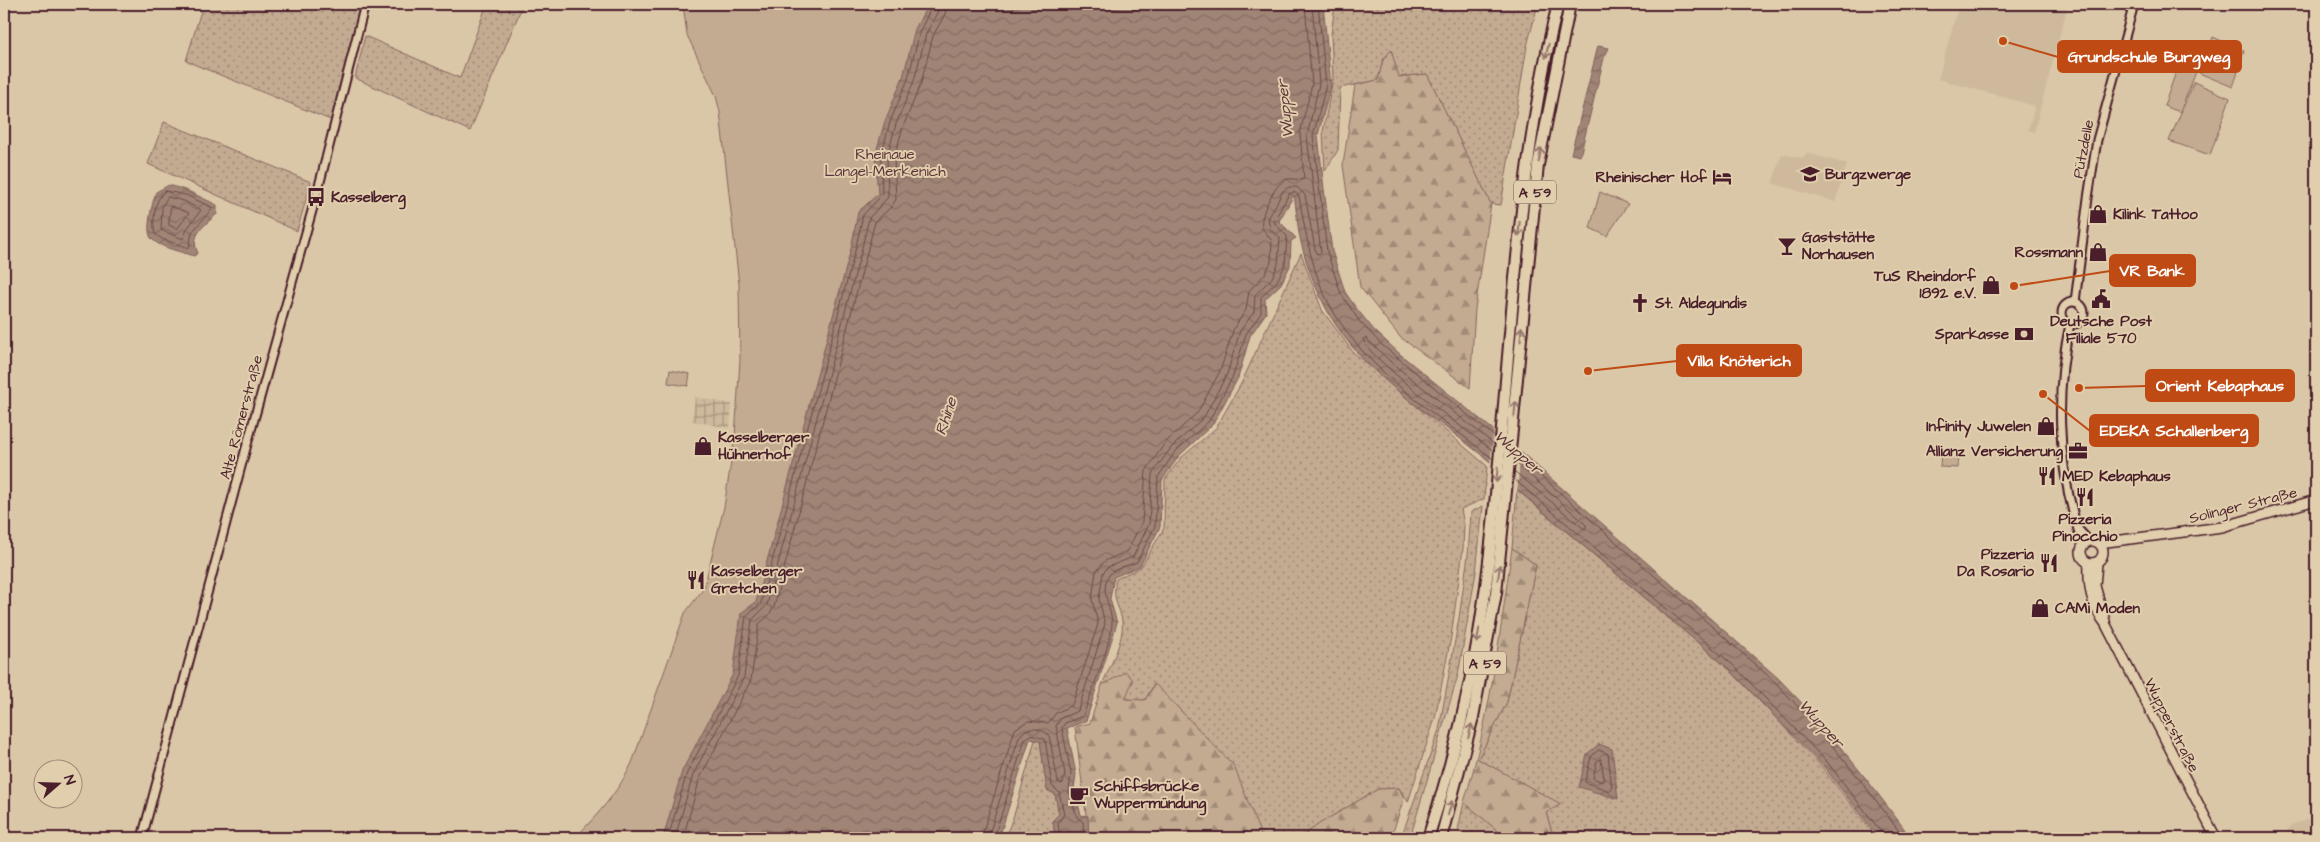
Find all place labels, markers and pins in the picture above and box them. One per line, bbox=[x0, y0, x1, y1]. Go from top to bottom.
callout: Grundschule Burgweg bbox=[2058, 41, 2241, 72]
school or university icon: Burgzwerge bbox=[1799, 163, 1821, 185]
place label: Burgzwerge bbox=[1825, 164, 1911, 187]
hotel icon: Rheinischer Hof bbox=[1711, 166, 1733, 188]
place label: Rheinischer Hof bbox=[1595, 167, 1708, 188]
bus stop icon: Kasselberg bbox=[305, 186, 327, 208]
place label: Kasselberg bbox=[331, 187, 406, 210]
shop icon: Kilink Tattoo bbox=[2087, 203, 2109, 225]
place label: Kilink Tattoo bbox=[2113, 204, 2198, 225]
place label: Gaststätte Norhausen bbox=[1802, 227, 1875, 265]
bar icon: Gaststätte Norhausen bbox=[1776, 235, 1798, 257]
shop icon: Rossmann bbox=[2087, 241, 2109, 263]
place label: Rossmann bbox=[2015, 242, 2083, 263]
callout: VR Bank bbox=[2110, 255, 2195, 286]
place label: TuS Rheindorf 1892 e.V. bbox=[1873, 266, 1977, 304]
shop icon: TuS Rheindorf 1892 e.V. bbox=[1980, 274, 2002, 296]
public building icon: Deutsche Post Filiale 570 bbox=[2090, 288, 2112, 310]
church icon: St. Aldegundis bbox=[1629, 292, 1651, 314]
place label: St. Aldegundis bbox=[1654, 293, 1747, 316]
place label: Deutsche Post Filiale 570 bbox=[2050, 311, 2153, 349]
bank icon: Sparkasse bbox=[2013, 323, 2035, 345]
place label: Sparkasse bbox=[1934, 324, 2009, 345]
callout: Villa Knöterich bbox=[1677, 345, 1801, 376]
callout: Orient Kebaphaus bbox=[2146, 370, 2294, 401]
shop icon: Infinity Juwelen bbox=[2035, 415, 2057, 437]
callout: EDEKA Schallenberg bbox=[2090, 415, 2258, 446]
place label: Infinity Juwelen bbox=[1926, 416, 2031, 438]
place label: Kasselberger Hühnerhof bbox=[718, 427, 810, 465]
shop icon: Kasselberger Hühnerhof bbox=[692, 435, 714, 457]
office icon: Allianz Versicherung bbox=[2067, 440, 2089, 462]
place label: Allianz Versicherung bbox=[1926, 441, 2063, 464]
restaurant icon: MED Kebaphaus bbox=[2036, 465, 2058, 487]
place label: MED Kebaphaus bbox=[2062, 466, 2171, 487]
restaurant icon: Pizzeria Pinocchio bbox=[2074, 486, 2096, 508]
place label: Pizzeria Pinocchio bbox=[2053, 509, 2118, 547]
place label: Pizzeria Da Rosario bbox=[1957, 544, 2035, 582]
restaurant icon: Pizzeria Da Rosario bbox=[2038, 552, 2060, 574]
place label: Kasselberger Gretchen bbox=[711, 561, 803, 599]
restaurant icon: Kasselberger Gretchen bbox=[685, 569, 707, 591]
shop icon: CAMi Moden bbox=[2029, 597, 2051, 619]
place label: CAMi Moden bbox=[2055, 598, 2141, 619]
place label: Schiffsbrücke Wuppermündung bbox=[1093, 776, 1206, 816]
cafe icon: Schiffsbrücke Wuppermündung bbox=[1068, 784, 1090, 806]

